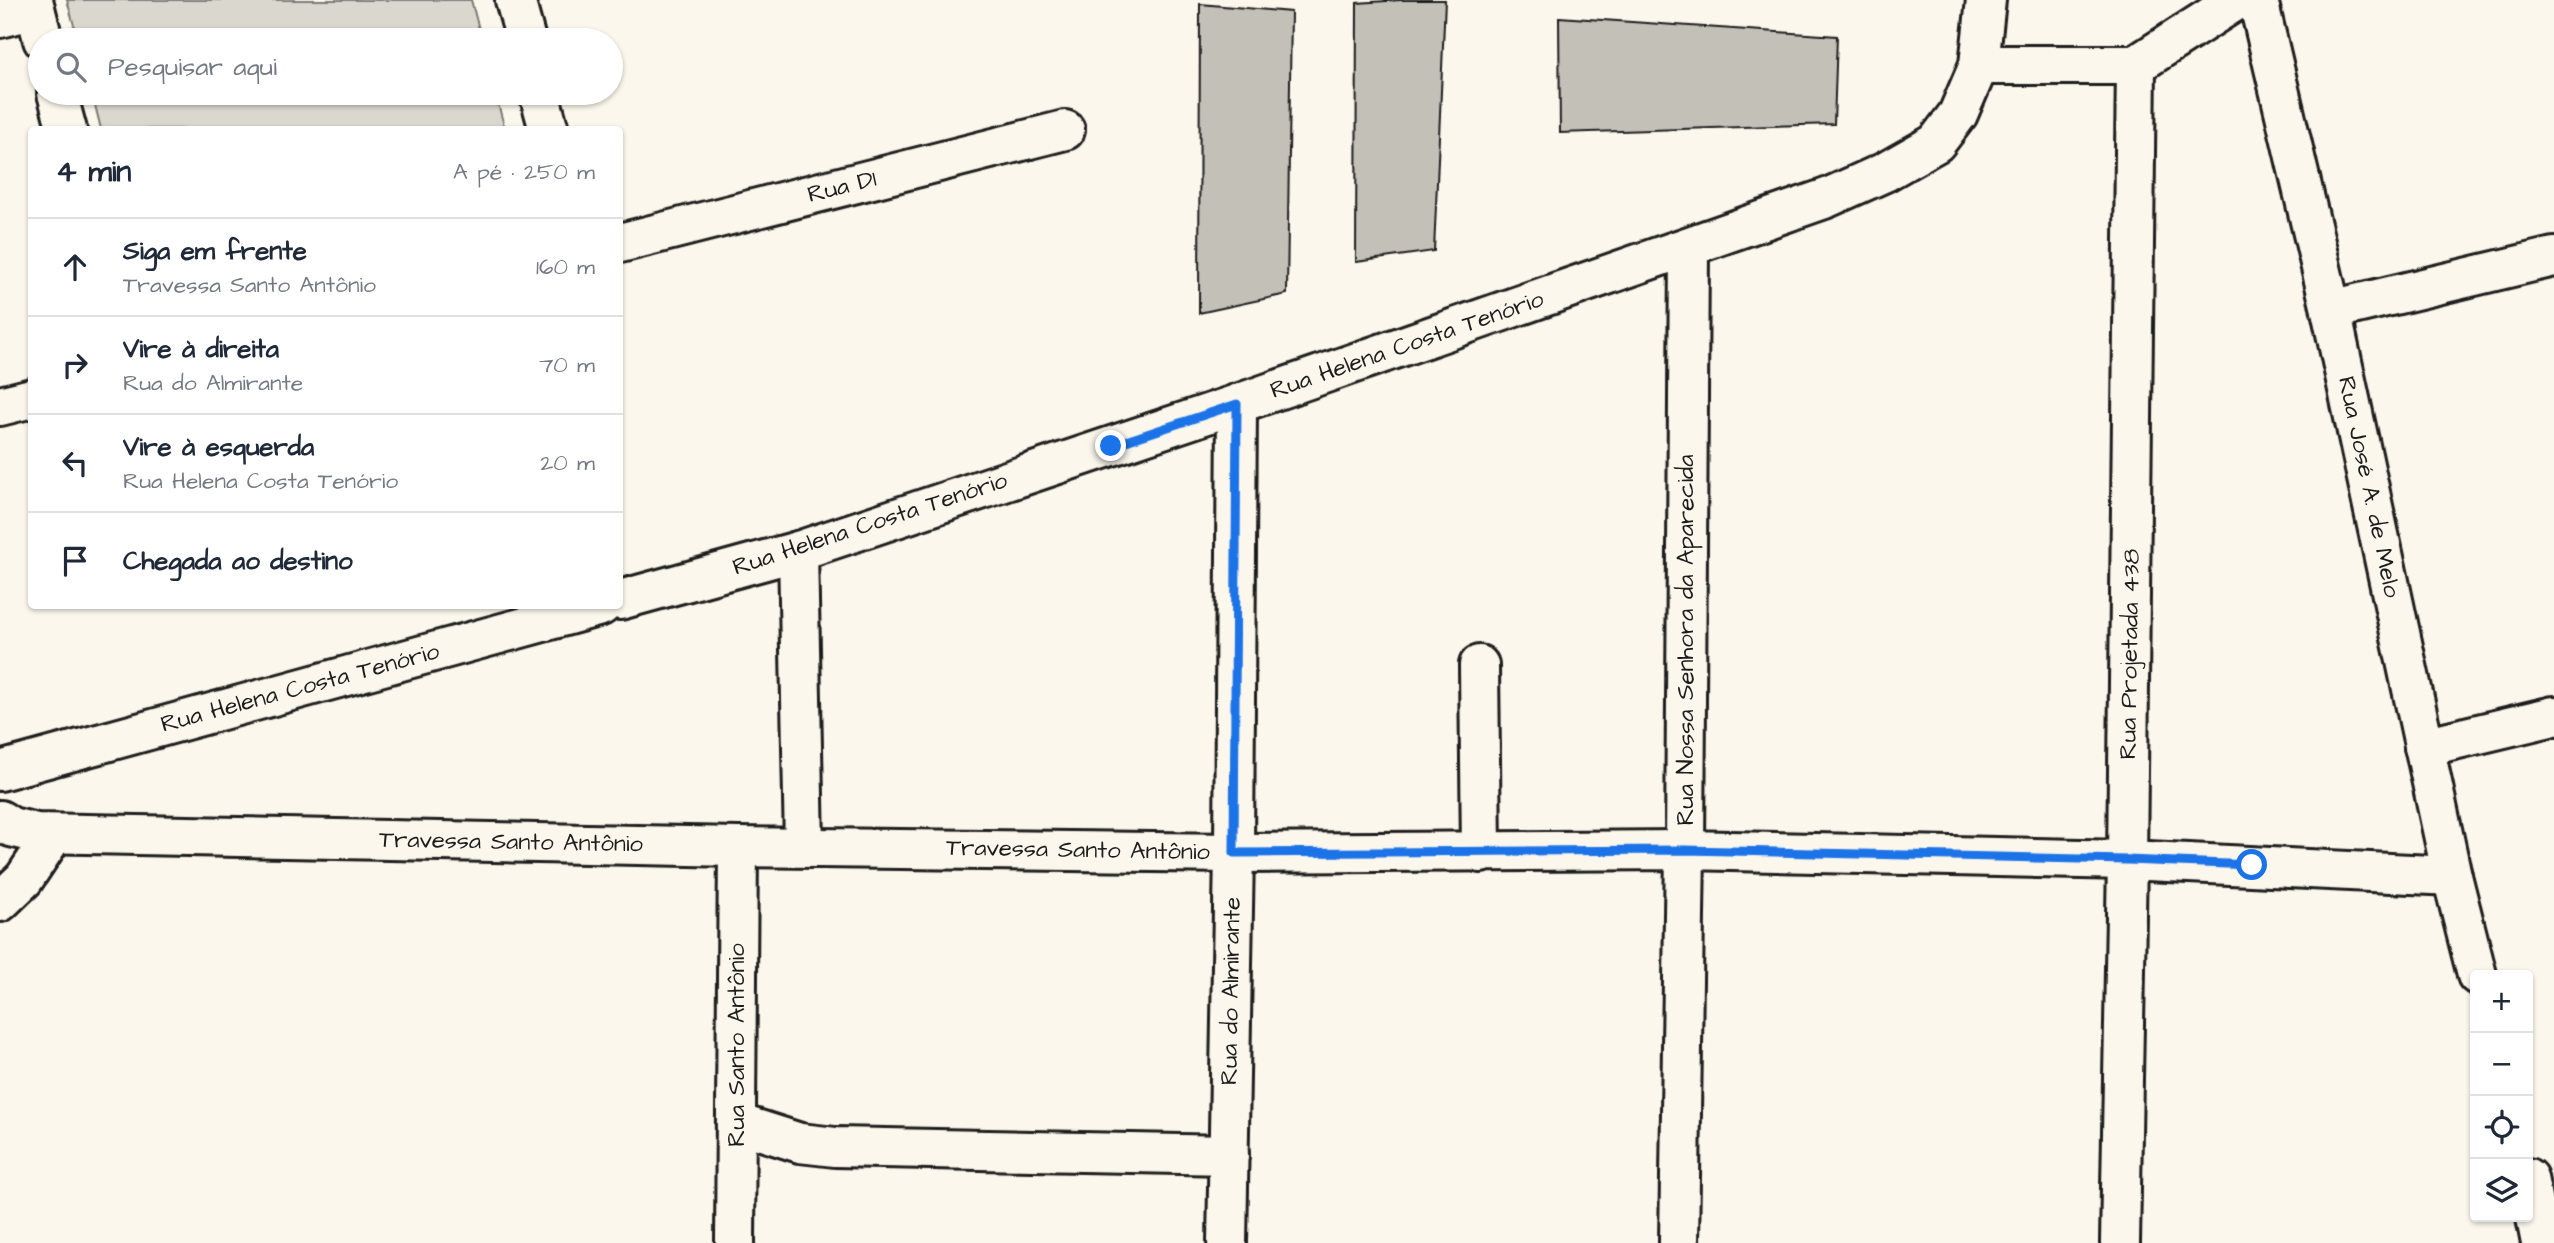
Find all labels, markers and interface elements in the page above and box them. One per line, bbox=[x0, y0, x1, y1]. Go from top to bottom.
search box bbox=[28, 28, 623, 105]
icon: search bbox=[52, 48, 90, 86]
text: Pesquisar aqui bbox=[108, 49, 277, 85]
text: 4 min bbox=[56, 151, 131, 193]
text: A pé · 250 m bbox=[453, 156, 595, 188]
street label: Rua D1 bbox=[804, 162, 880, 212]
text: Siga em frente bbox=[123, 233, 307, 269]
icon: ahead bbox=[56, 248, 94, 286]
text: 160 m bbox=[536, 251, 595, 283]
text: Travessa Santo Antônio bbox=[123, 269, 376, 301]
street label: Rua Helena Costa Tenório bbox=[1266, 282, 1549, 408]
text: Vire à direita bbox=[123, 331, 279, 367]
icon: right bbox=[56, 346, 94, 384]
text: 70 m bbox=[539, 349, 595, 381]
text: Rua do Almirante bbox=[123, 367, 303, 399]
street label: Rua José A. de Melo bbox=[2329, 373, 2409, 601]
text: Vire à esquerda bbox=[123, 429, 314, 465]
route end bbox=[1095, 430, 1126, 461]
icon: left bbox=[56, 444, 94, 482]
text: 20 m bbox=[540, 447, 595, 479]
street label: Rua Nossa Senhora da Aparecida bbox=[1669, 454, 1703, 826]
street label: Rua Helena Costa Tenório bbox=[728, 463, 1012, 585]
text: Rua Helena Costa Tenório bbox=[123, 465, 398, 497]
icon: arrive bbox=[56, 542, 94, 580]
text: Chegada ao destino bbox=[123, 543, 353, 579]
street label: Rua Projetada 438 bbox=[2111, 548, 2149, 760]
street label: Rua Helena Costa Tenório bbox=[157, 634, 444, 742]
street label: Travessa Santo Antônio bbox=[379, 823, 644, 861]
street label: Travessa Santo Antônio bbox=[946, 831, 1211, 869]
route start bbox=[2236, 849, 2267, 880]
street label: Rua do Almirante bbox=[1212, 897, 1250, 1085]
street label: Rua Santo Antônio bbox=[720, 943, 754, 1147]
map controls bbox=[2470, 970, 2533, 1222]
button: + bbox=[2470, 970, 2533, 1033]
button: − bbox=[2470, 1033, 2533, 1096]
button: locate bbox=[2470, 1096, 2533, 1159]
button: layers bbox=[2470, 1159, 2533, 1222]

